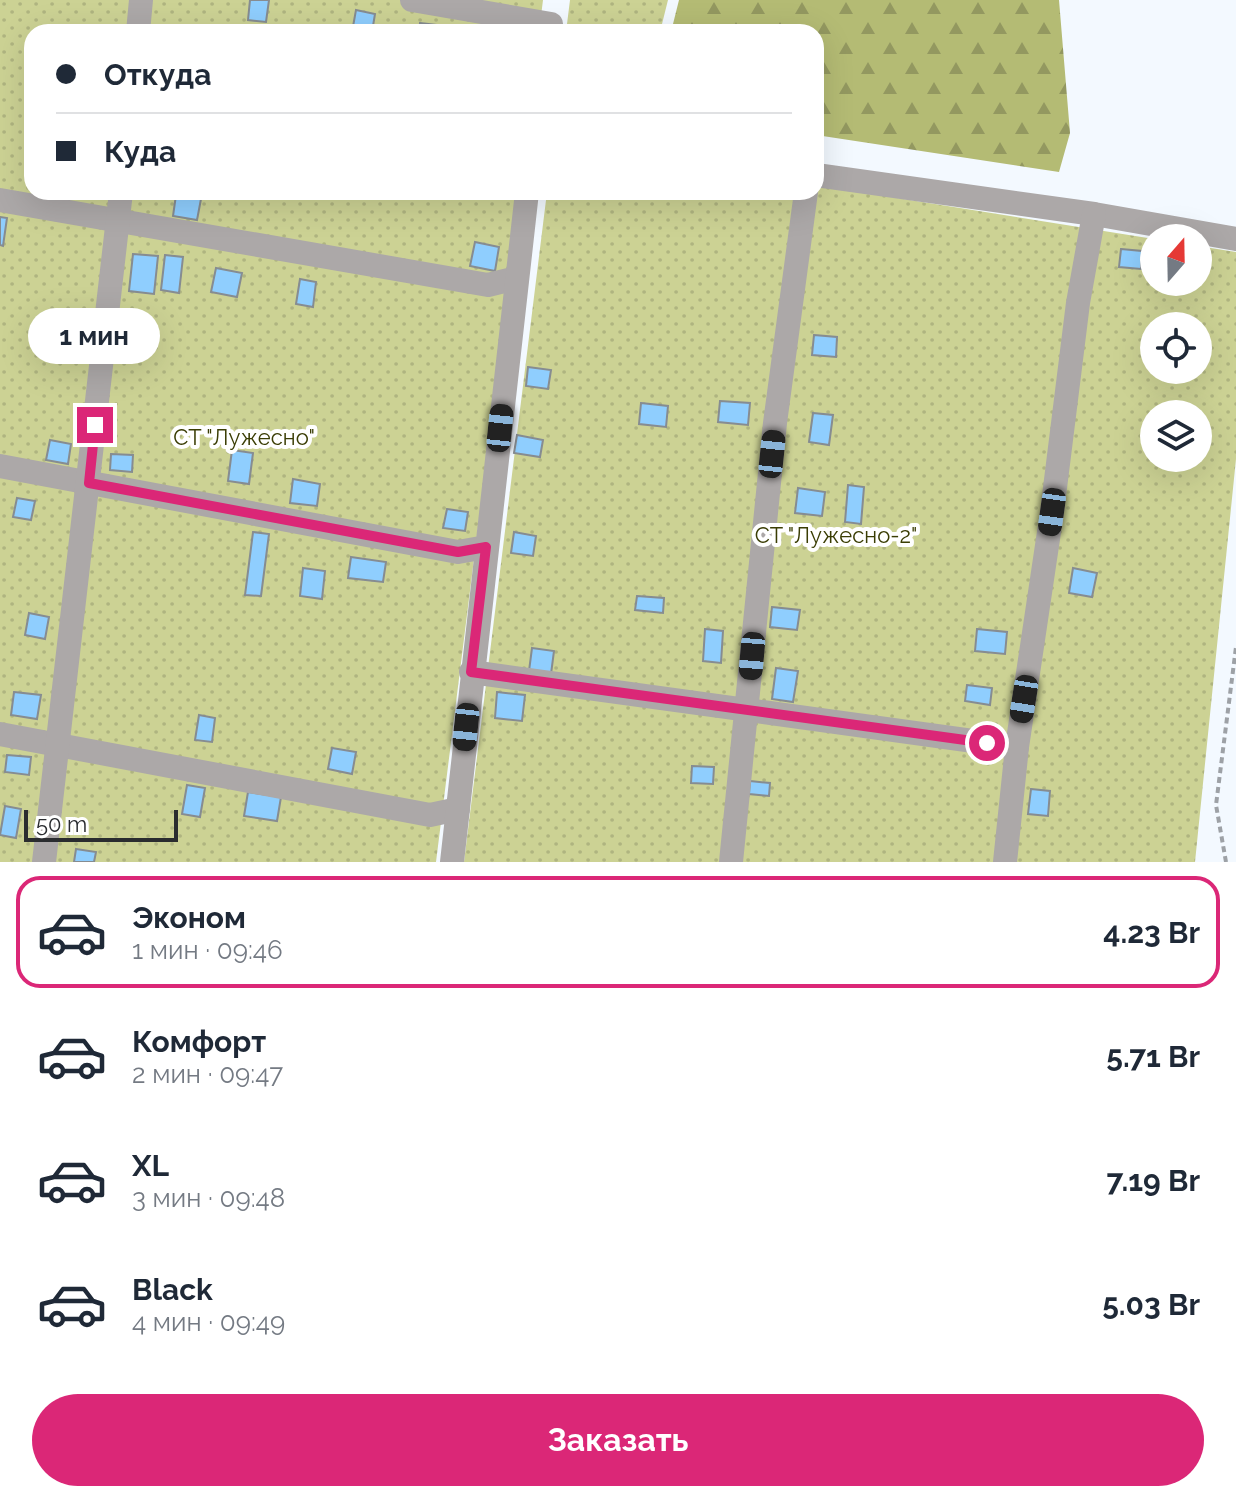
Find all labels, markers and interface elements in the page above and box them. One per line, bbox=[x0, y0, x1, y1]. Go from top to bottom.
text: Откуда bbox=[104, 57, 211, 92]
text: Куда bbox=[104, 134, 176, 169]
north arrow bbox=[1140, 224, 1212, 296]
map controls bbox=[1140, 224, 1212, 472]
callout: 1 мин bbox=[29, 309, 161, 365]
button: locate bbox=[1140, 312, 1212, 384]
text: 1 мин bbox=[59, 321, 129, 351]
button: layers bbox=[1140, 400, 1212, 472]
car bbox=[486, 403, 514, 453]
route end bbox=[77, 407, 113, 443]
park label: СТ "Лужесно" bbox=[173, 424, 315, 450]
car bbox=[758, 429, 786, 479]
car bbox=[1037, 487, 1067, 537]
park label: СТ "Лужесно-2" bbox=[755, 522, 917, 548]
car bbox=[738, 631, 766, 681]
car bbox=[1008, 673, 1040, 725]
car bbox=[452, 702, 480, 752]
route start bbox=[969, 725, 1005, 761]
scale bar bbox=[24, 806, 178, 842]
text: 50 m bbox=[36, 811, 87, 837]
icon: car bbox=[36, 896, 108, 968]
text: Эконом bbox=[132, 900, 246, 935]
text: 4.23 Br bbox=[1103, 915, 1200, 950]
text: 1 мин · 09:46 bbox=[132, 935, 283, 965]
icon: car bbox=[36, 1020, 108, 1092]
text: Комфорт bbox=[132, 1024, 266, 1059]
text: 5.71 Br bbox=[1106, 1039, 1200, 1074]
text: 2 мин · 09:47 bbox=[132, 1059, 283, 1089]
icon: car bbox=[36, 1144, 108, 1216]
text: XL bbox=[132, 1148, 169, 1183]
text: 7.19 Br bbox=[1106, 1163, 1200, 1198]
text: 3 мин · 09:48 bbox=[132, 1183, 285, 1213]
icon: car bbox=[36, 1268, 108, 1340]
text: Black bbox=[132, 1272, 213, 1307]
text: 5.03 Br bbox=[1102, 1287, 1200, 1322]
text: 4 мин · 09:49 bbox=[132, 1307, 285, 1337]
button: Заказать bbox=[32, 1394, 1204, 1486]

